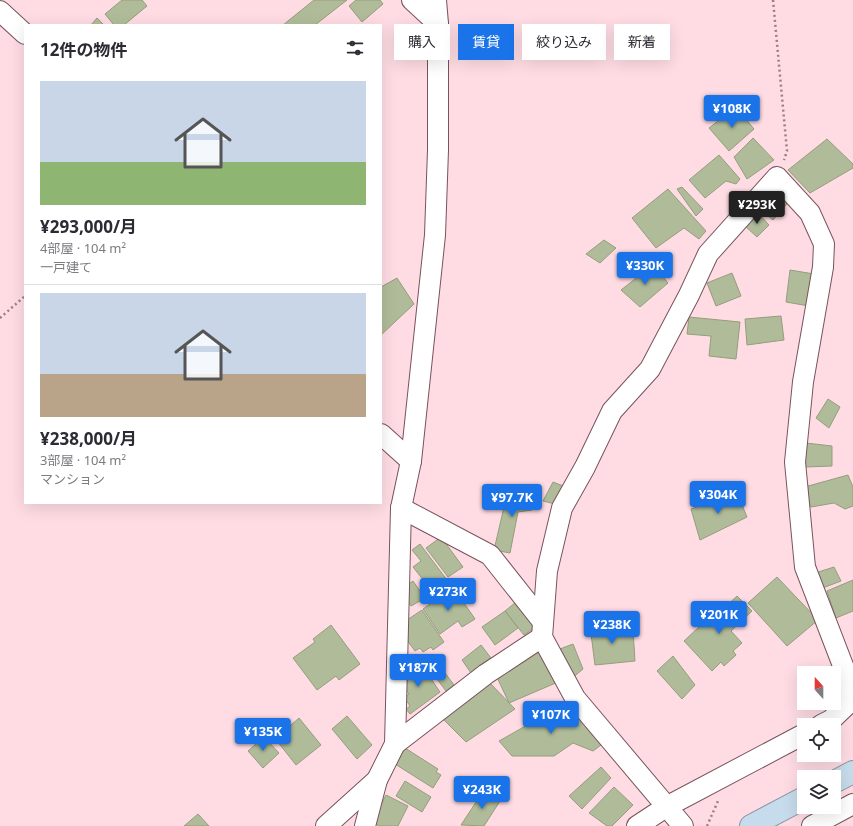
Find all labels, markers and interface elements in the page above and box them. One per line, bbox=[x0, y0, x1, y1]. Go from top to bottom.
chip: 購入 bbox=[394, 24, 450, 60]
chip: 賃貸 bbox=[458, 24, 514, 60]
chip: 絞り込み bbox=[522, 24, 606, 60]
chip: 新着 bbox=[614, 24, 670, 60]
icon: filters bbox=[344, 37, 366, 59]
text: 12件の物件 bbox=[40, 38, 127, 61]
pin: ¥108K bbox=[704, 95, 760, 129]
text: ¥108K bbox=[713, 99, 751, 117]
icon: home bbox=[167, 107, 239, 179]
pin: ¥293K bbox=[729, 191, 785, 225]
text: ¥293K bbox=[738, 195, 776, 213]
text: ¥293,000/月 bbox=[40, 215, 137, 238]
text: 4部屋 · 104 m² bbox=[40, 239, 126, 257]
pin: ¥330K bbox=[617, 252, 673, 286]
text: ¥330K bbox=[626, 256, 664, 274]
text: 一戸建て bbox=[40, 258, 92, 276]
icon: home bbox=[167, 319, 239, 391]
text: ¥238,000/月 bbox=[40, 427, 137, 450]
text: 3部屋 · 104 m² bbox=[40, 451, 126, 469]
text: マンション bbox=[40, 470, 105, 488]
pin: ¥304K bbox=[690, 481, 746, 515]
pin: ¥97.7K bbox=[479, 484, 545, 518]
text: ¥304K bbox=[699, 485, 737, 503]
text: ¥97.7K bbox=[491, 488, 533, 506]
pin: ¥273K bbox=[420, 578, 476, 612]
text: ¥273K bbox=[429, 582, 467, 600]
pin: ¥201K bbox=[691, 601, 747, 635]
text: ¥201K bbox=[700, 605, 738, 623]
pin: ¥238K bbox=[584, 611, 640, 645]
text: ¥238K bbox=[593, 615, 631, 633]
pin: ¥187K bbox=[390, 654, 446, 688]
text: ¥187K bbox=[399, 658, 437, 676]
north arrow bbox=[797, 666, 841, 710]
map controls bbox=[797, 666, 841, 814]
pin: ¥107K bbox=[523, 701, 579, 735]
text: ¥107K bbox=[532, 705, 570, 723]
pin: ¥135K bbox=[235, 718, 291, 752]
button: locate bbox=[797, 718, 841, 762]
text: ¥135K bbox=[244, 722, 282, 740]
button: layers bbox=[797, 770, 841, 814]
pin: ¥243K bbox=[454, 776, 510, 810]
text: ¥243K bbox=[463, 780, 501, 798]

